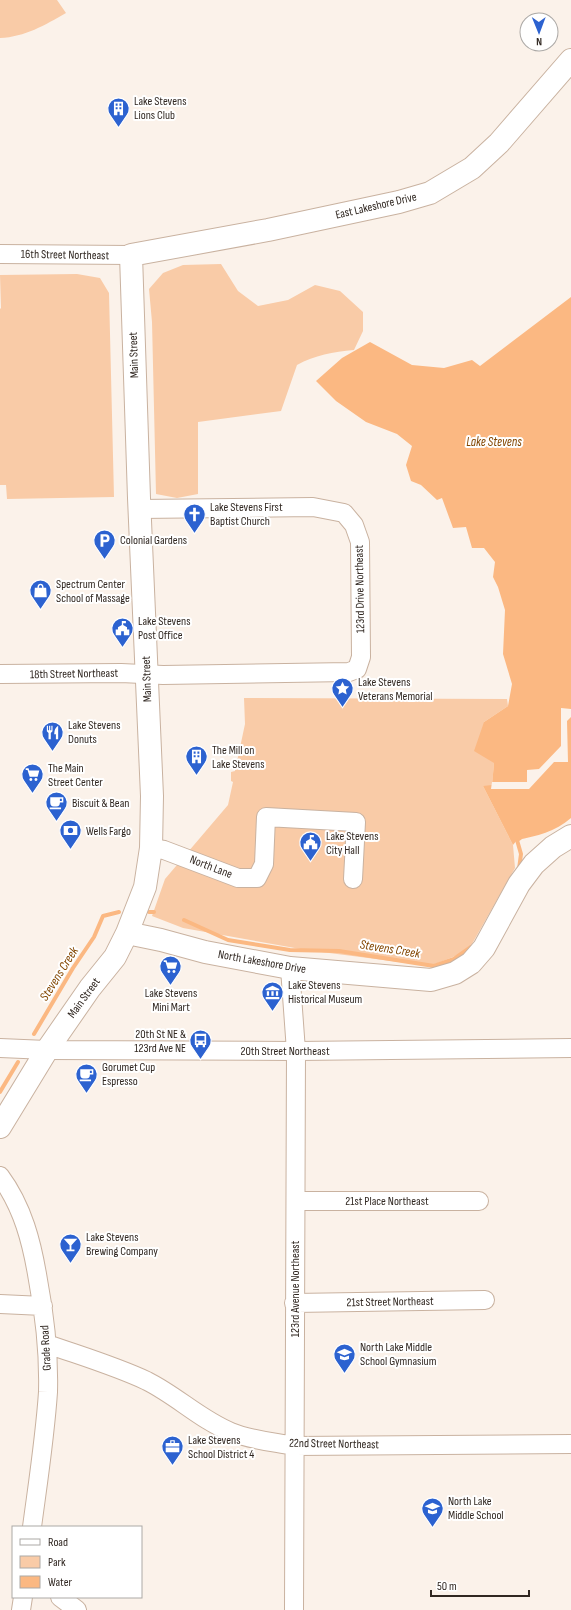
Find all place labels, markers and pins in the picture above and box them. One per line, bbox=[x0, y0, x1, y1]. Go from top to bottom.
place label: Lake Stevens Lions Club bbox=[134, 94, 186, 123]
building icon: Lake Stevens Lions Club bbox=[105, 95, 131, 128]
place label: Lake Stevens First Baptist Church bbox=[210, 500, 283, 529]
church icon: Lake Stevens First Baptist Church bbox=[181, 501, 207, 534]
parking icon: Colonial Gardens bbox=[91, 527, 117, 560]
place label: Colonial Gardens bbox=[120, 533, 187, 548]
place label: Spectrum Center School of Massage bbox=[56, 577, 130, 606]
shop icon: Spectrum Center School of Massage bbox=[28, 578, 54, 611]
place label: Lake Stevens Post Office bbox=[138, 614, 190, 643]
public building icon: Lake Stevens Post Office bbox=[109, 615, 135, 648]
place label: Lake Stevens Veterans Memorial bbox=[358, 675, 433, 704]
place icon: Lake Stevens Veterans Memorial bbox=[329, 676, 355, 709]
place label: Lake Stevens Donuts bbox=[68, 718, 120, 747]
restaurant icon: Lake Stevens Donuts bbox=[40, 719, 66, 752]
place label: The Mill on Lake Stevens bbox=[212, 743, 264, 772]
building icon: The Mill on Lake Stevens bbox=[184, 744, 210, 777]
place label: The Main Street Center bbox=[48, 761, 103, 790]
supermarket icon: The Main Street Center bbox=[20, 762, 46, 795]
cafe icon: Biscuit & Bean bbox=[43, 790, 69, 823]
place label: Biscuit & Bean bbox=[72, 796, 129, 811]
bank icon: Wells Fargo bbox=[58, 818, 84, 851]
place label: Wells Fargo bbox=[86, 824, 131, 839]
place label: Lake Stevens City Hall bbox=[326, 829, 378, 858]
public building icon: Lake Stevens City Hall bbox=[298, 830, 324, 863]
supermarket icon: Lake Stevens Mini Mart bbox=[158, 953, 184, 986]
place label: Lake Stevens Historical Museum bbox=[288, 978, 363, 1007]
museum icon: Lake Stevens Historical Museum bbox=[259, 979, 285, 1012]
place label: Lake Stevens Mini Mart bbox=[145, 986, 197, 1015]
place label: 20th St NE & 123rd Ave NE bbox=[134, 1027, 186, 1056]
bus stop icon: 20th St NE & 123rd Ave NE bbox=[188, 1028, 214, 1061]
place label: Gorumet Cup Espresso bbox=[102, 1060, 155, 1089]
cafe icon: Gorumet Cup Espresso bbox=[73, 1061, 99, 1094]
place label: Lake Stevens Brewing Company bbox=[86, 1230, 158, 1259]
bar icon: Lake Stevens Brewing Company bbox=[58, 1231, 84, 1264]
place label: North Lake Middle School Gymnasium bbox=[360, 1340, 437, 1369]
school or university icon: North Lake Middle School Gymnasium bbox=[331, 1341, 357, 1374]
place label: Lake Stevens School District 4 bbox=[188, 1433, 254, 1462]
office icon: Lake Stevens School District 4 bbox=[160, 1434, 186, 1467]
place label: North Lake Middle School bbox=[448, 1494, 504, 1523]
school or university icon: North Lake Middle School bbox=[419, 1495, 445, 1528]

